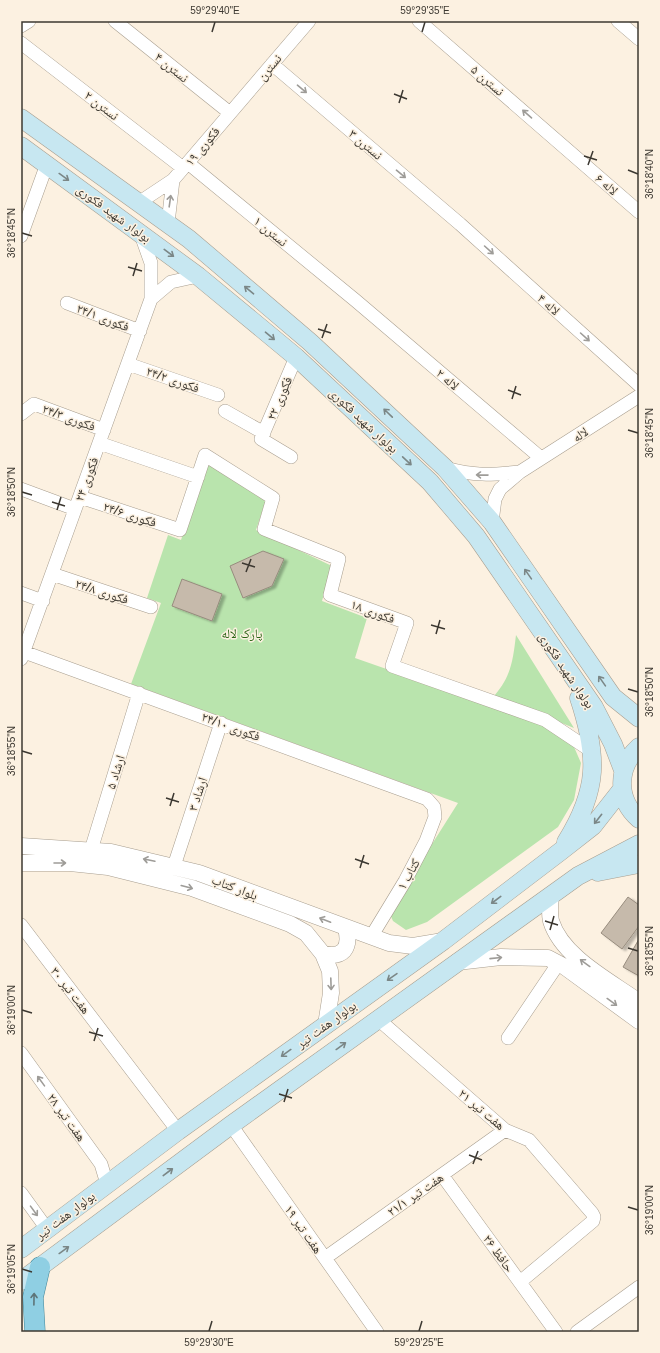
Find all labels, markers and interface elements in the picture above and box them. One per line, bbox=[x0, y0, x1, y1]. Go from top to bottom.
text: 59°29'40"E bbox=[190, 5, 240, 16]
text: 59°29'35"E bbox=[400, 5, 450, 16]
street label: نسترن ۴ bbox=[151, 49, 192, 86]
street label: نسترن bbox=[254, 51, 285, 84]
street label: نسترن ۵ bbox=[467, 62, 507, 100]
one-way arrow bbox=[296, 85, 307, 94]
street label: نسترن ۲ bbox=[81, 87, 122, 124]
one-way arrow bbox=[522, 110, 533, 119]
street label: فکوری ۱۹ bbox=[182, 124, 224, 169]
street label: نسترن ۳ bbox=[345, 126, 386, 163]
text: 36°18'40"N bbox=[644, 149, 655, 199]
one-way arrow bbox=[395, 169, 406, 178]
street label: لاله ۶ bbox=[592, 171, 621, 198]
one-way arrow bbox=[58, 173, 69, 181]
street label: بولوار شهید فکوری bbox=[73, 181, 154, 246]
one-way arrow bbox=[166, 195, 174, 208]
text: 36°18'45"N bbox=[6, 208, 17, 258]
street label: نسترن ۱ bbox=[250, 213, 291, 250]
one-way arrow bbox=[483, 245, 493, 254]
one-way arrow bbox=[163, 249, 174, 258]
one-way arrow bbox=[244, 285, 254, 294]
street label: لاله ۴ bbox=[534, 290, 563, 318]
street label: فکوری ۲۴/۱ bbox=[74, 301, 131, 335]
one-way arrow bbox=[264, 331, 275, 340]
one-way arrow bbox=[580, 332, 590, 341]
street label: فکوری ۲۴/۲ bbox=[144, 363, 201, 397]
street label: لاله ۲ bbox=[433, 366, 462, 393]
street label: فکوری ۲۲ bbox=[264, 374, 296, 423]
street label: بولوار شهید فکوری bbox=[325, 385, 401, 457]
street label: فکوری ۲۴/۳ bbox=[40, 401, 97, 435]
text: 36°18'45"N bbox=[644, 408, 655, 458]
one-way arrow bbox=[383, 409, 393, 418]
street label: لاله bbox=[570, 424, 591, 445]
street label: فکوری ۲۴ bbox=[72, 455, 102, 504]
one-way arrow bbox=[402, 456, 412, 465]
text: 36°18'50"N bbox=[6, 467, 17, 517]
one-way arrow bbox=[476, 471, 489, 478]
street label: فکوری ۲۴/۶ bbox=[101, 499, 158, 531]
one-way arrow bbox=[524, 569, 532, 580]
street label: فکوری ۲۴/۸ bbox=[73, 576, 130, 608]
street label: فکوری ١٨ bbox=[348, 597, 397, 627]
park label: پارک لاله bbox=[221, 626, 263, 642]
street label: بولوار شهید فکوری bbox=[535, 629, 598, 712]
text: 36°18'50"N bbox=[644, 667, 655, 717]
one-way arrow bbox=[598, 675, 606, 686]
street label: فکوری ۲۴/۱۰ bbox=[199, 709, 262, 745]
text: 36°18'55"N bbox=[6, 726, 17, 776]
street label: ارشاد ۵ bbox=[103, 753, 129, 791]
street label: ارشاد ۳ bbox=[185, 775, 211, 813]
one-way arrow bbox=[594, 814, 602, 825]
one-way arrow bbox=[143, 856, 156, 864]
street label: کتاب ۱ bbox=[394, 856, 424, 892]
one-way arrow bbox=[53, 859, 66, 867]
street label: بلوار کتاب bbox=[209, 872, 260, 904]
one-way arrow bbox=[181, 884, 194, 891]
one-way arrow bbox=[491, 896, 502, 904]
one-way arrow bbox=[319, 916, 331, 924]
text: 36°18'55"N bbox=[644, 926, 655, 976]
one-way arrow bbox=[489, 954, 502, 961]
one-way arrow bbox=[579, 959, 590, 967]
street label: هفت تیر ۳۰ bbox=[47, 964, 94, 1017]
one-way arrow bbox=[386, 973, 397, 981]
one-way arrow bbox=[327, 977, 335, 990]
text: 36°19'00"N bbox=[6, 985, 17, 1035]
street label: بولوار هفت تیر bbox=[293, 998, 360, 1053]
one-way arrow bbox=[607, 998, 618, 1006]
one-way arrow bbox=[335, 1042, 346, 1050]
one-way arrow bbox=[281, 1049, 292, 1057]
one-way arrow bbox=[37, 1076, 45, 1087]
street label: هفت تیر ۲۱ bbox=[455, 1086, 508, 1134]
street label: هفت تیر ۲۸ bbox=[43, 1090, 89, 1145]
one-way arrow bbox=[163, 1168, 174, 1176]
street label: هفت تیر ۲۱/۱ bbox=[384, 1170, 447, 1220]
text: 36°19'00"N bbox=[644, 1185, 655, 1235]
street label: بولوار هفت تیر bbox=[32, 1188, 99, 1244]
street label: هفت تیر ۱۹ bbox=[281, 1202, 326, 1257]
one-way arrow bbox=[30, 1205, 38, 1216]
street label: حافظ ۲۶ bbox=[480, 1232, 517, 1275]
text: 36°19'05"N bbox=[6, 1244, 17, 1294]
one-way arrow bbox=[58, 1246, 69, 1254]
one-way arrow bbox=[30, 1293, 37, 1306]
text: 59°29'30"E bbox=[184, 1337, 234, 1348]
text: 59°29'25"E bbox=[394, 1337, 444, 1348]

